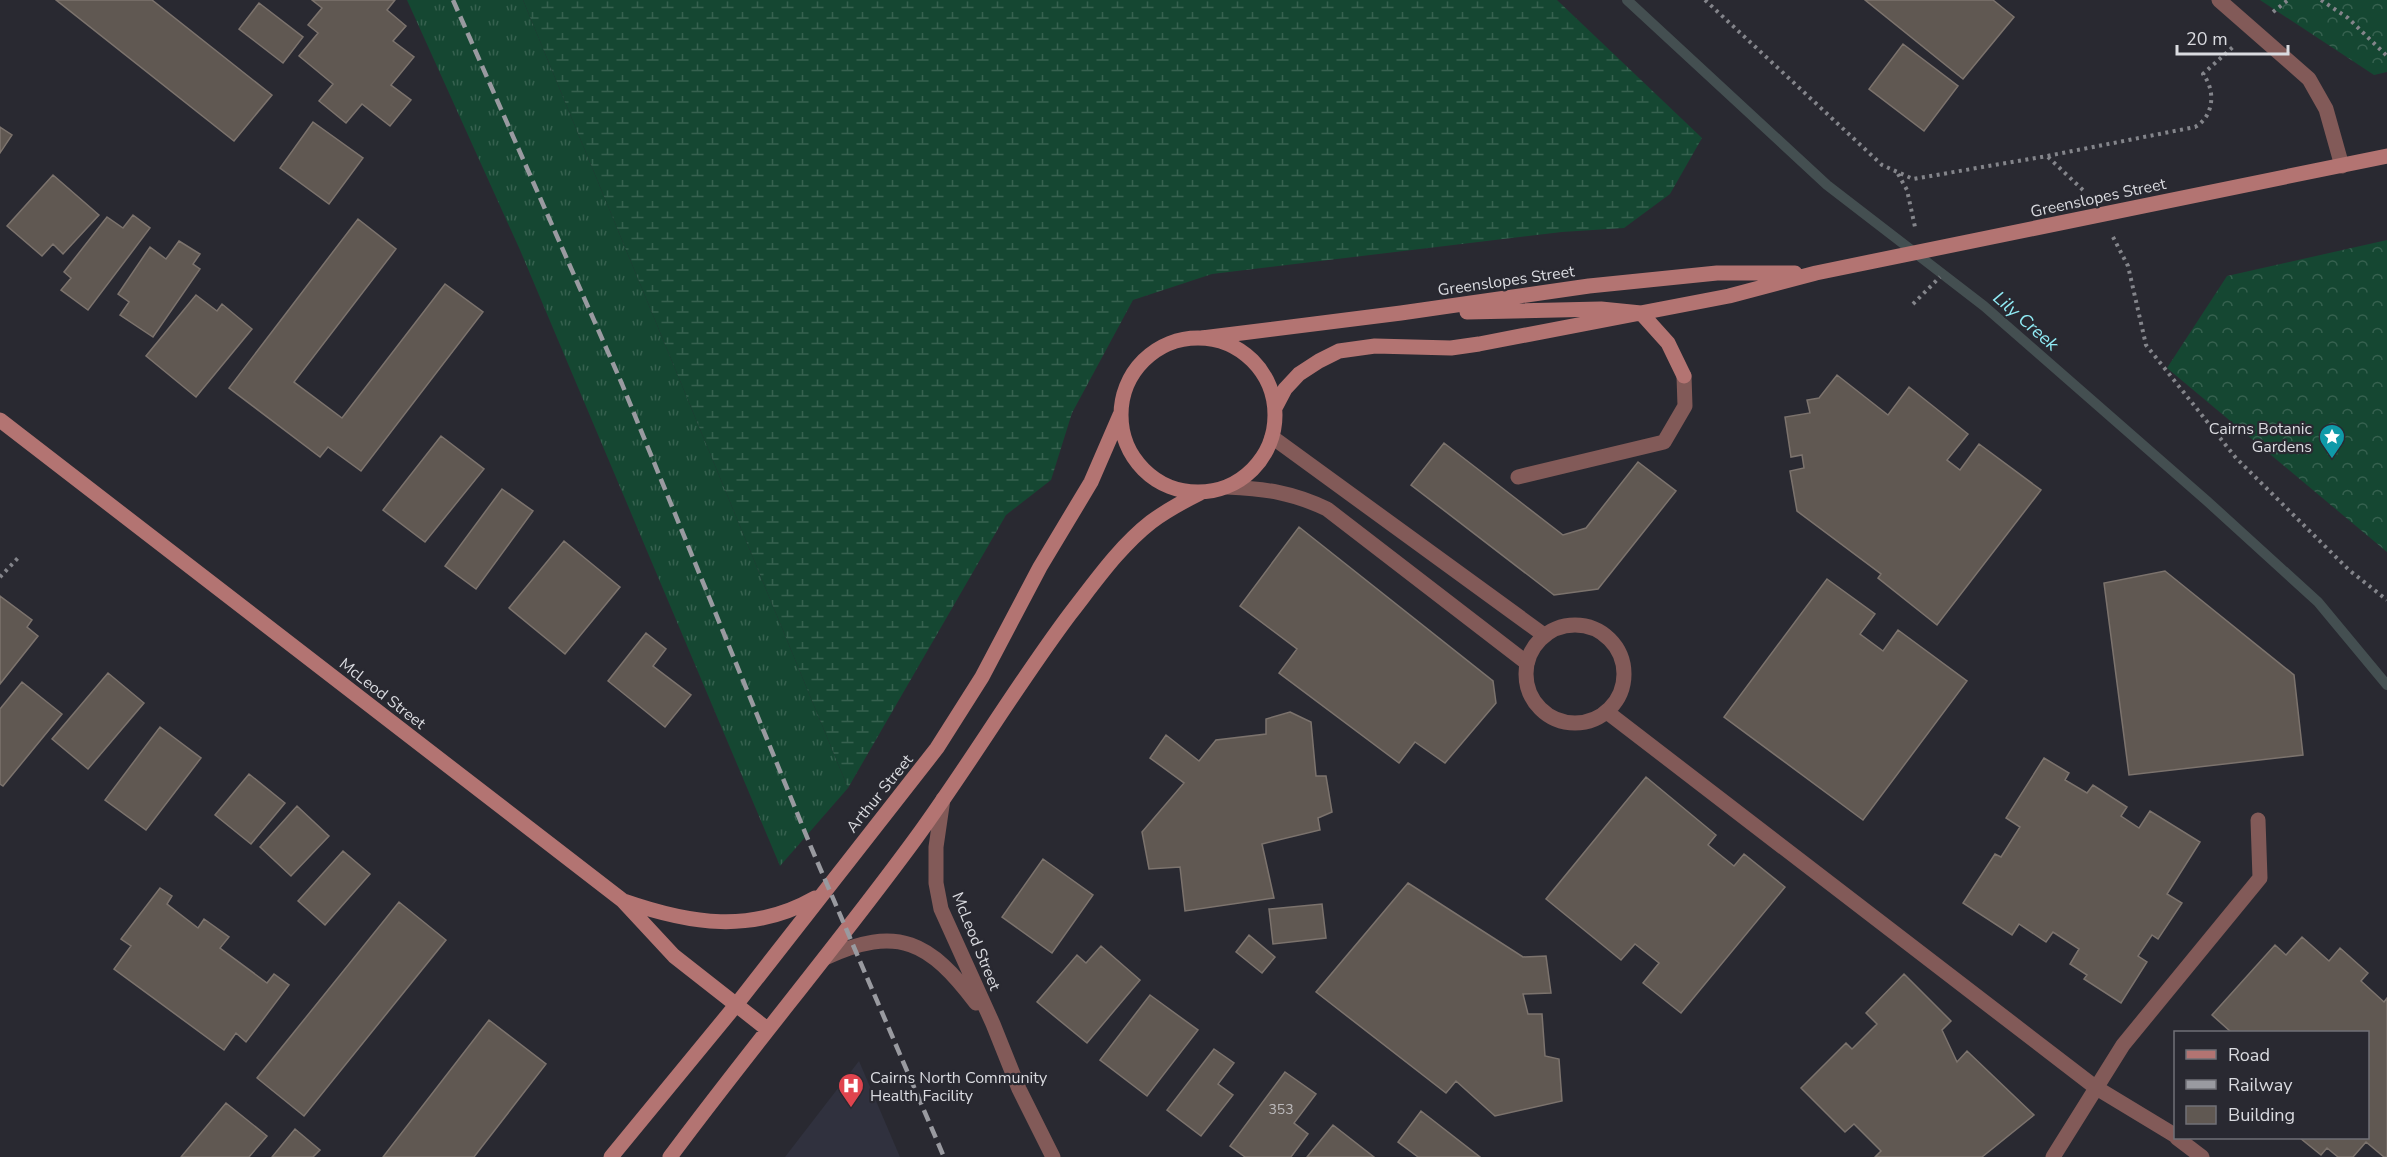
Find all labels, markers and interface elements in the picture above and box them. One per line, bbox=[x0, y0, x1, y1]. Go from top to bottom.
scale bar bbox=[2177, 18, 2288, 56]
text: 20 m bbox=[2186, 27, 2228, 51]
street label: Greenslopes Street bbox=[2028, 173, 2168, 223]
street label: Greenslopes Street bbox=[1436, 260, 1576, 301]
water label: Lily Creek bbox=[1988, 286, 2065, 357]
place label: Cairns Botanic Gardens bbox=[2209, 418, 2313, 458]
place icon: Cairns Botanic Gardens bbox=[2317, 422, 2347, 460]
street label: McLeod Street bbox=[335, 653, 431, 735]
street label: Arthur Street bbox=[841, 749, 918, 837]
street label: McLeod Street bbox=[946, 889, 1006, 994]
legend bbox=[2174, 1031, 2369, 1139]
text: Road bbox=[2228, 1043, 2270, 1067]
place label: Cairns North Community Health Facility bbox=[870, 1067, 1048, 1107]
hospital icon: Cairns North Community Health Facility bbox=[836, 1071, 866, 1109]
text: Railway bbox=[2228, 1073, 2293, 1097]
house number: 353 bbox=[1268, 1100, 1294, 1119]
text: Building bbox=[2228, 1103, 2295, 1127]

